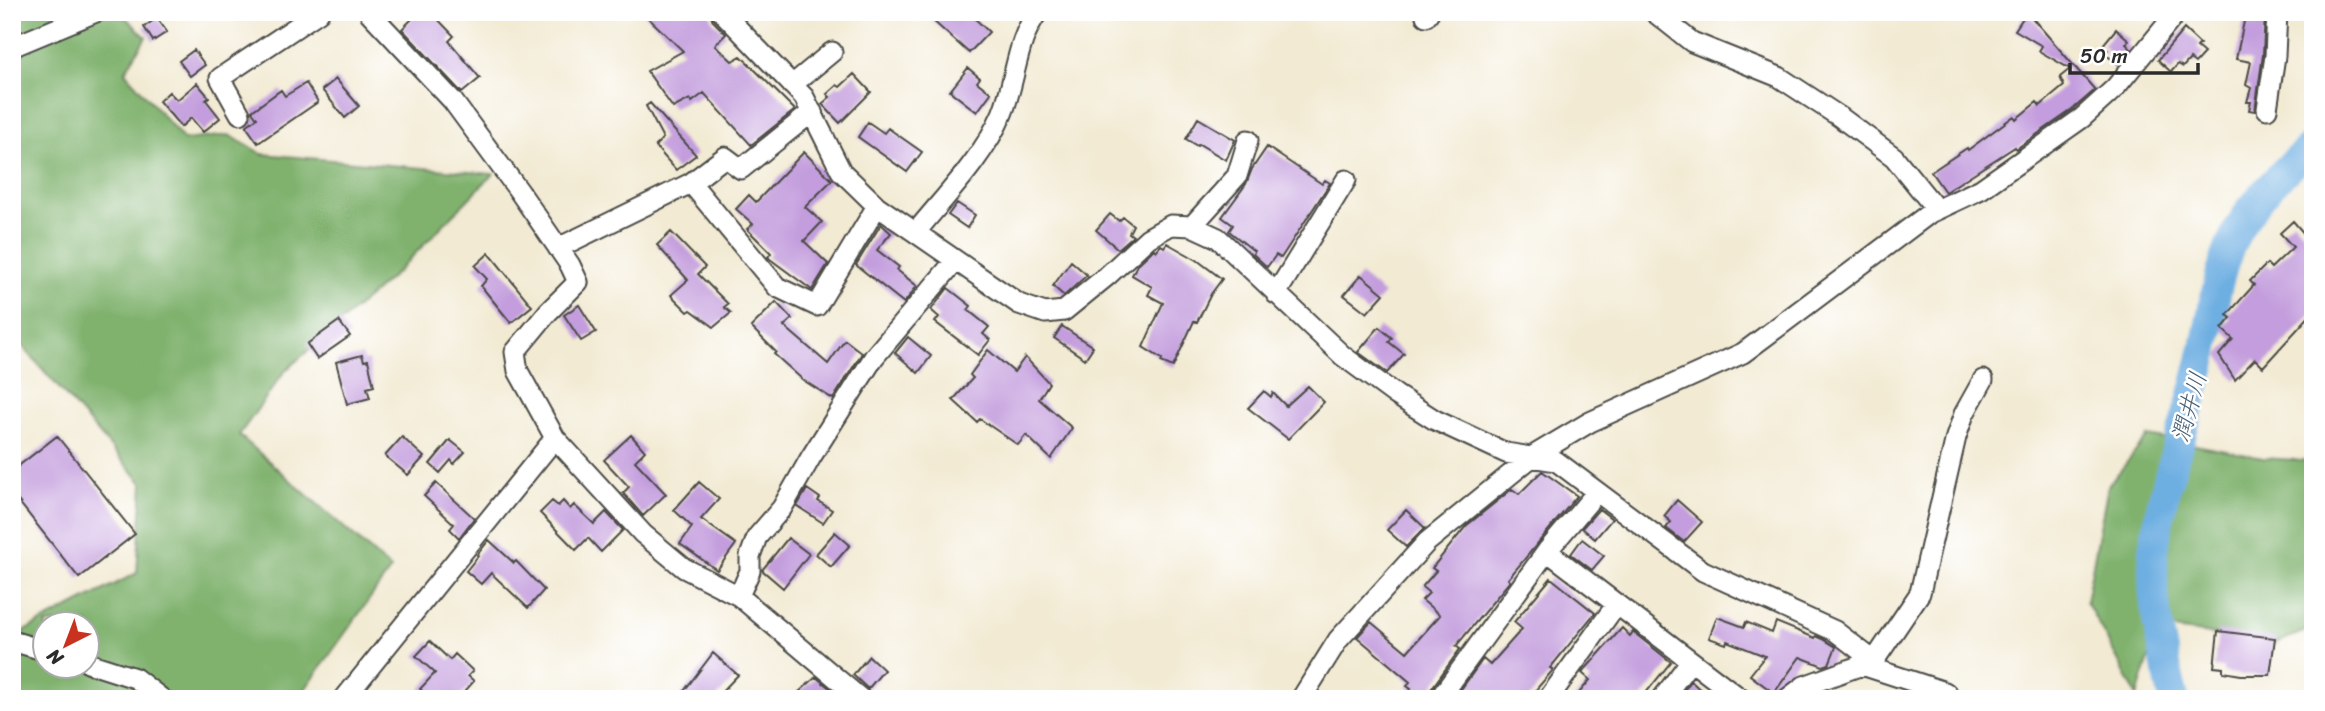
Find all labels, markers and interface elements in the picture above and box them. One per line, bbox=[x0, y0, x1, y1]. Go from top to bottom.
scale bar bbox=[2070, 32, 2197, 76]
text: 50 m bbox=[2080, 37, 2128, 75]
water label: 潤井川 bbox=[2159, 367, 2219, 447]
north arrow bbox=[32, 610, 102, 680]
text: N bbox=[38, 640, 72, 675]

